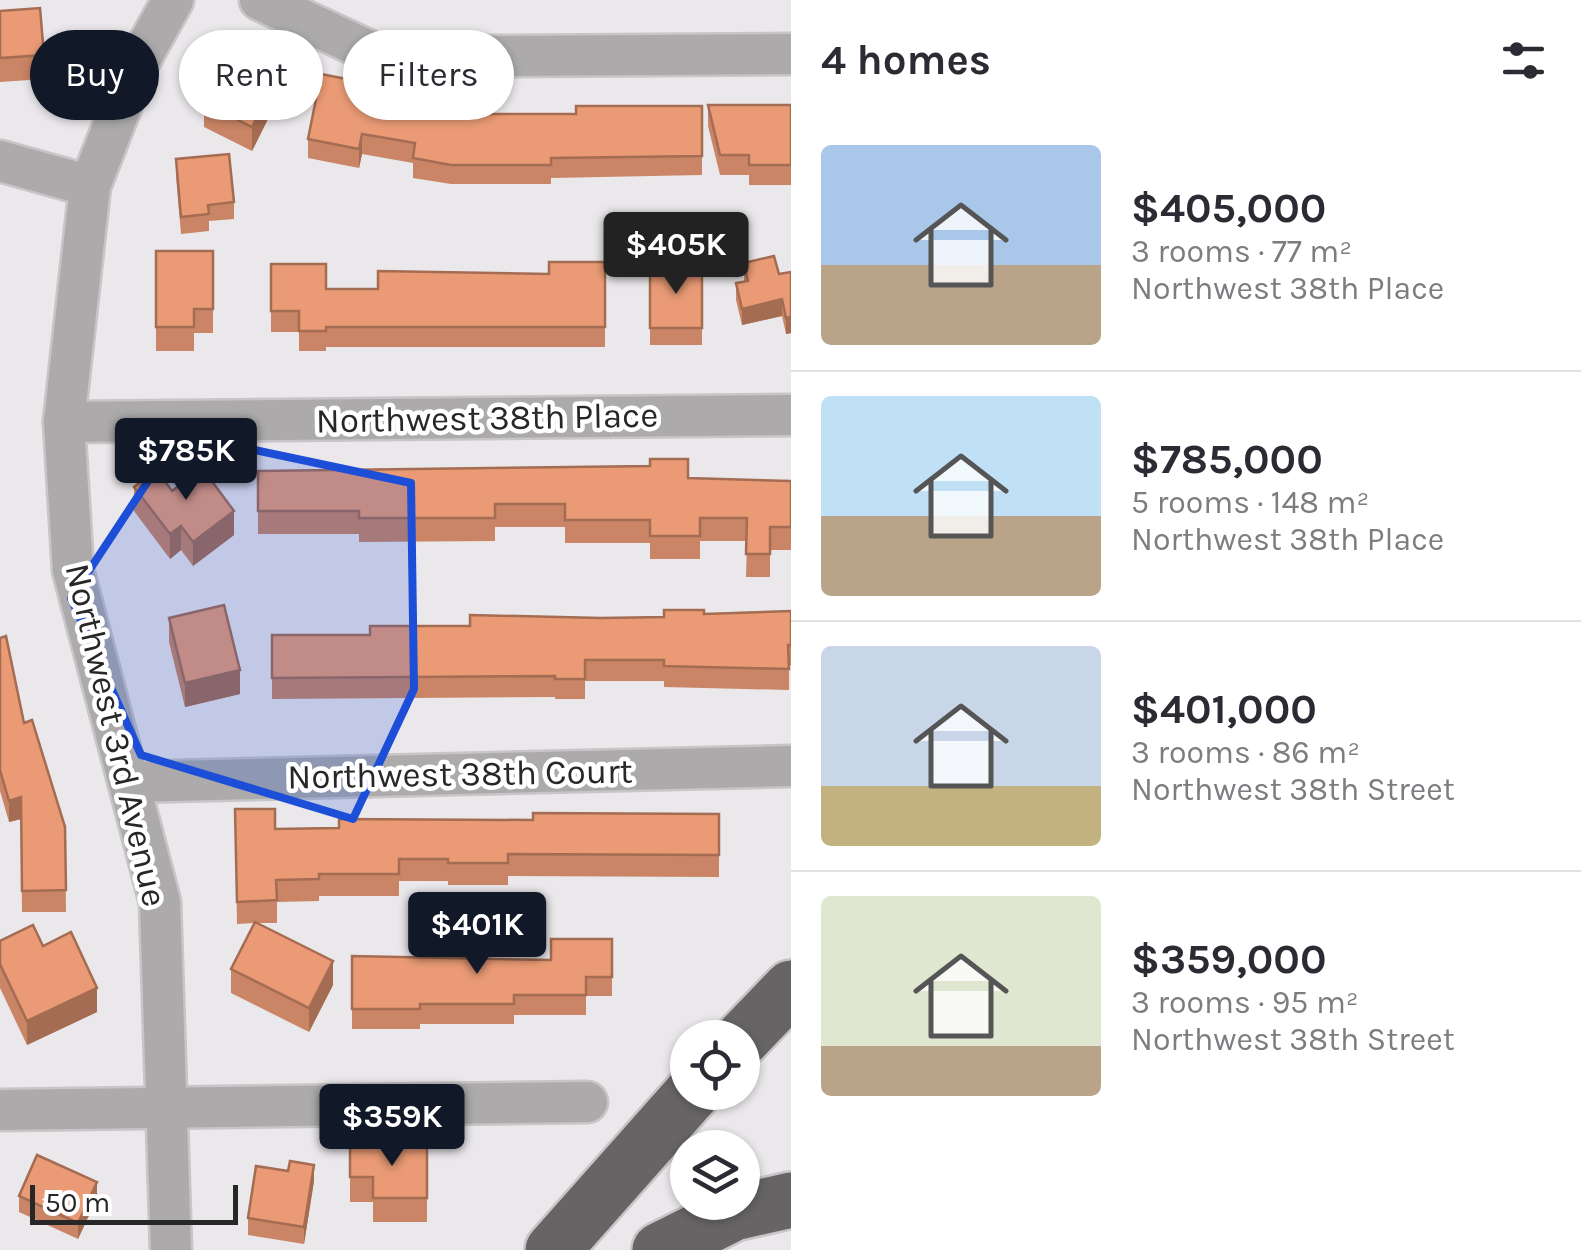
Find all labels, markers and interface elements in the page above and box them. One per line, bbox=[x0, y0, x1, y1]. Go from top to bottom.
chip: Buy bbox=[30, 30, 159, 120]
chip: Rent bbox=[179, 30, 323, 120]
chip: Filters bbox=[343, 30, 514, 120]
icon: filters bbox=[1496, 33, 1551, 88]
text: 4 homes bbox=[821, 35, 991, 85]
text: $405,000 bbox=[1131, 183, 1326, 233]
icon: home bbox=[901, 185, 1021, 305]
pin: $405K bbox=[606, 212, 746, 297]
text: $405K bbox=[626, 226, 726, 263]
text: 3 rooms · 77 m² bbox=[1131, 233, 1352, 270]
text: Northwest 38th Place bbox=[1131, 270, 1444, 307]
street label: Northwest 38th Place bbox=[315, 395, 659, 441]
pin: $785K bbox=[116, 418, 256, 503]
text: $785K bbox=[137, 432, 235, 469]
text: $785,000 bbox=[1131, 434, 1323, 484]
icon: home bbox=[901, 436, 1021, 556]
text: 5 rooms · 148 m² bbox=[1131, 484, 1369, 521]
text: Northwest 38th Place bbox=[1131, 521, 1444, 558]
street label: Northwest 3rd Avenue bbox=[57, 560, 175, 910]
text: $401,000 bbox=[1131, 684, 1317, 734]
icon: home bbox=[901, 686, 1021, 806]
text: 3 rooms · 86 m² bbox=[1131, 734, 1360, 771]
street label: Northwest 38th Court bbox=[287, 750, 633, 798]
text: Northwest 38th Street bbox=[1131, 771, 1455, 808]
pin: $401K bbox=[407, 892, 547, 977]
text: $401K bbox=[430, 906, 524, 943]
text: $359,000 bbox=[1131, 934, 1326, 984]
icon: home bbox=[901, 936, 1021, 1056]
text: 3 rooms · 95 m² bbox=[1131, 984, 1359, 1021]
map controls bbox=[670, 1020, 760, 1220]
button: locate bbox=[670, 1020, 760, 1110]
text: Northwest 38th Street bbox=[1131, 1021, 1455, 1058]
pin: $359K bbox=[322, 1084, 462, 1169]
text: $359K bbox=[341, 1098, 443, 1135]
button: layers bbox=[670, 1130, 760, 1220]
scale bar bbox=[30, 1180, 238, 1224]
text: 50 m bbox=[45, 1186, 110, 1219]

